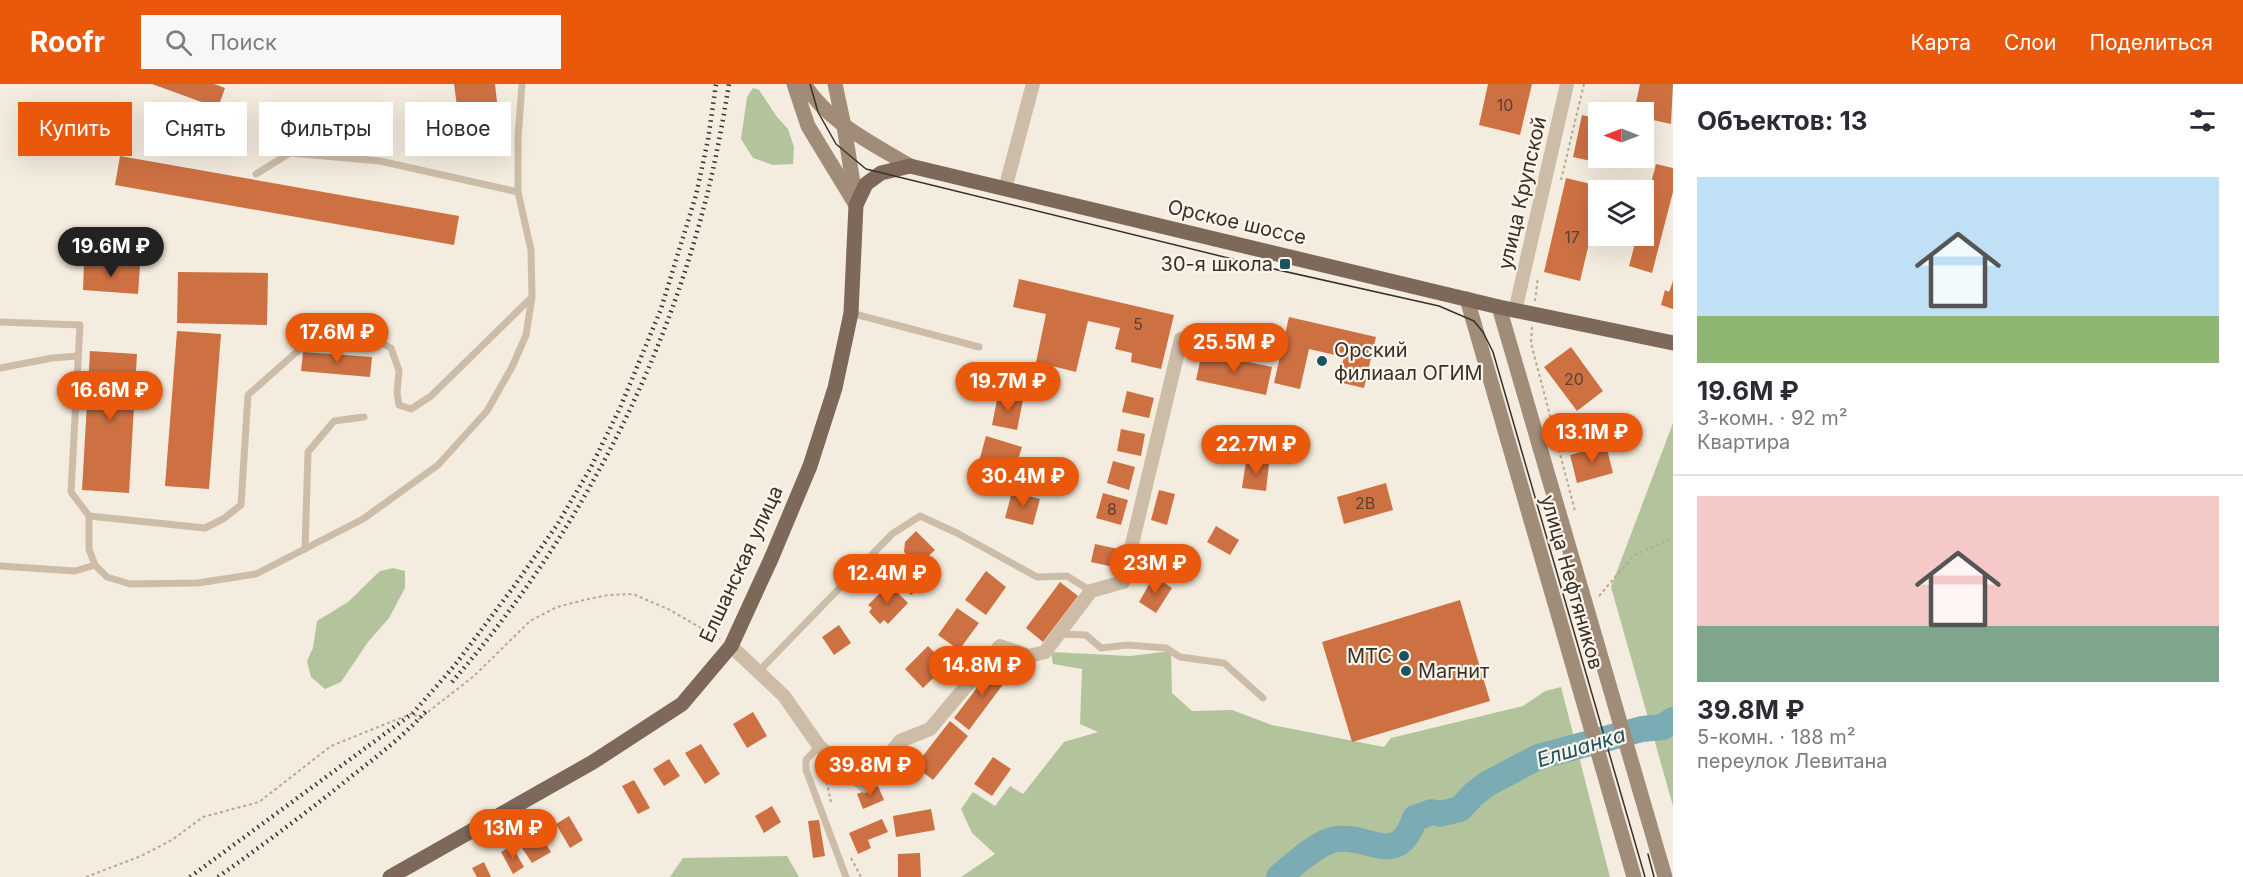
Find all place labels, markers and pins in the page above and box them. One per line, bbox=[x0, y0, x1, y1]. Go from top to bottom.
pin: 19.6M ₽ bbox=[56, 227, 166, 278]
place label: 30-я школа bbox=[1161, 252, 1273, 276]
marker: 30-я школа bbox=[1278, 257, 1292, 271]
pin: 17.6M ₽ bbox=[282, 313, 392, 364]
pin: 25.5M ₽ bbox=[1179, 323, 1289, 374]
place label: Орский филиаал ОГИМ bbox=[1334, 338, 1483, 385]
marker: Орский филиаал ОГИМ bbox=[1315, 354, 1329, 368]
pin: 19.7M ₽ bbox=[953, 362, 1063, 413]
pin: 16.6M ₽ bbox=[55, 371, 165, 422]
pin: 13.1M ₽ bbox=[1537, 413, 1647, 464]
pin: 22.7M ₽ bbox=[1201, 425, 1311, 476]
pin: 30.4M ₽ bbox=[968, 457, 1078, 508]
pin: 23M ₽ bbox=[1113, 544, 1197, 595]
pin: 12.4M ₽ bbox=[832, 554, 942, 605]
place label: МТС bbox=[1347, 644, 1392, 668]
pin: 14.8M ₽ bbox=[927, 646, 1037, 697]
marker: МТС bbox=[1397, 649, 1411, 663]
place label: Магнит bbox=[1418, 659, 1490, 683]
marker: Магнит bbox=[1399, 664, 1413, 678]
pin: 39.8M ₽ bbox=[815, 746, 925, 797]
pin: 13M ₽ bbox=[471, 809, 555, 860]

